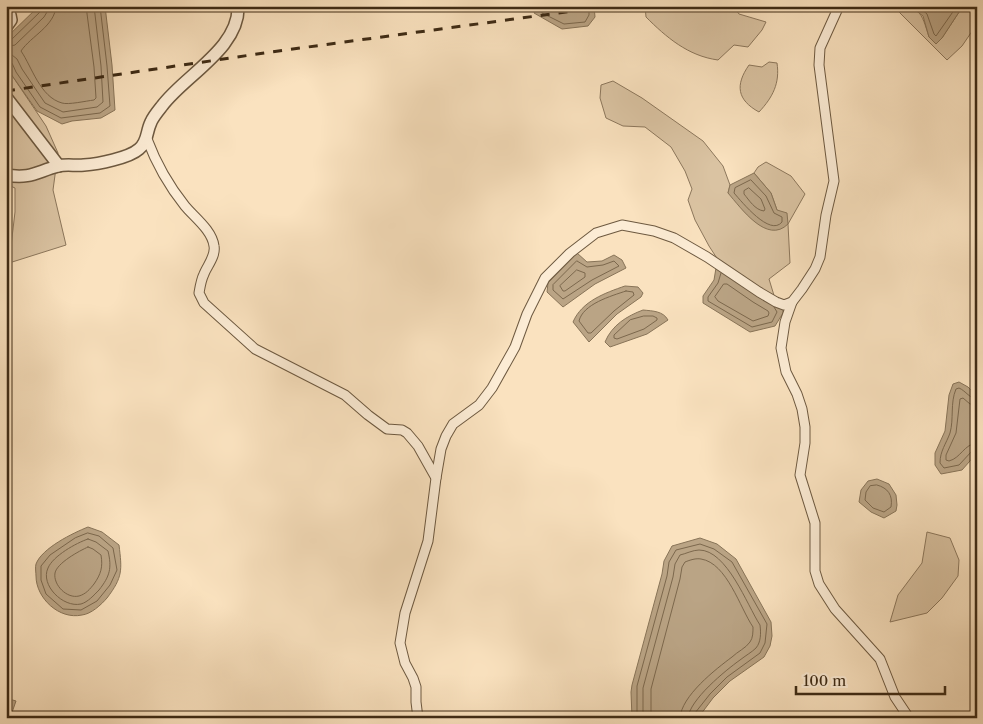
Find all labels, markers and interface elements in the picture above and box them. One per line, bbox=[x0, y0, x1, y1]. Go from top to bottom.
scale bar bbox=[796, 664, 944, 696]
text: 100 m bbox=[803, 671, 846, 690]

